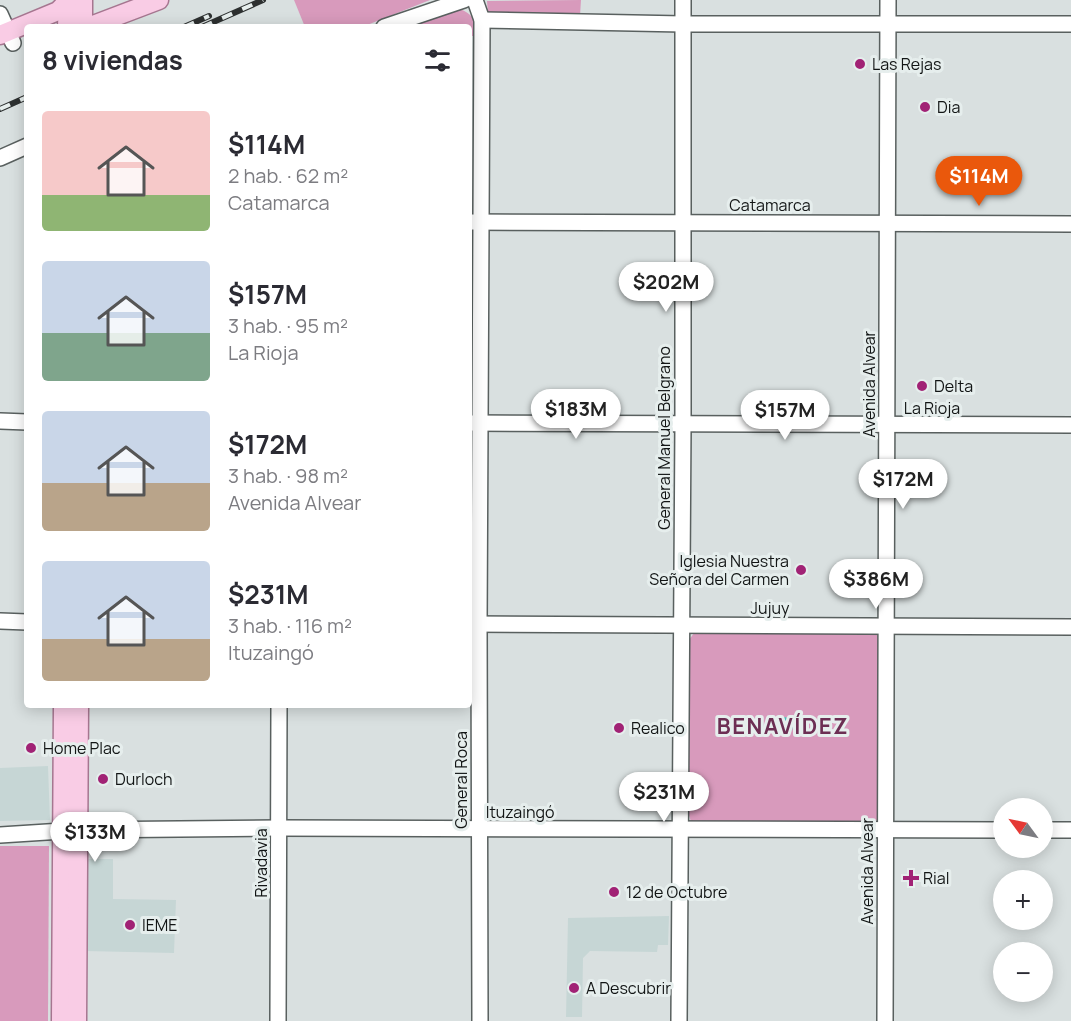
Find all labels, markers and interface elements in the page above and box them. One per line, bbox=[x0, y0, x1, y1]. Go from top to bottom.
text: 8 viviendas bbox=[42, 42, 183, 78]
icon: filters bbox=[421, 44, 454, 77]
place label: Las Rejas bbox=[872, 53, 941, 75]
marker: Las Rejas bbox=[853, 57, 867, 71]
place label: Dia bbox=[937, 96, 960, 118]
marker: Dia bbox=[918, 100, 932, 114]
text: $114M bbox=[228, 126, 305, 162]
icon: home bbox=[90, 135, 162, 207]
pin: $114M bbox=[937, 156, 1021, 207]
text: 2 hab. · 62 m² bbox=[228, 162, 348, 189]
text: $114M bbox=[949, 162, 1009, 189]
text: Catamarca bbox=[228, 189, 330, 216]
street label: Catamarca bbox=[729, 194, 811, 216]
pin: $202M bbox=[624, 262, 708, 313]
text: $202M bbox=[633, 268, 699, 295]
text: $157M bbox=[228, 276, 307, 312]
icon: home bbox=[90, 285, 162, 357]
text: 3 hab. · 95 m² bbox=[228, 312, 348, 339]
street label: Avenida Alvear bbox=[858, 330, 880, 437]
text: La Rioja bbox=[228, 339, 299, 366]
street label: General Manuel Belgrano bbox=[653, 346, 675, 530]
place label: Delta bbox=[934, 375, 973, 397]
marker: Delta bbox=[915, 379, 929, 393]
pin: $183M bbox=[534, 389, 618, 440]
pin: $157M bbox=[743, 390, 827, 441]
text: $183M bbox=[545, 395, 607, 422]
text: $157M bbox=[755, 396, 815, 423]
street label: La Rioja bbox=[904, 397, 960, 419]
text: $172M bbox=[228, 426, 307, 462]
icon: home bbox=[90, 435, 162, 507]
pin: $172M bbox=[861, 459, 945, 510]
text: 3 hab. · 98 m² bbox=[228, 462, 348, 489]
text: $172M bbox=[873, 465, 934, 492]
text: Avenida Alvear bbox=[228, 489, 361, 516]
place label: Iglesia Nuestra Señora del Carmen bbox=[649, 550, 789, 590]
pin: $386M bbox=[834, 559, 918, 610]
marker: Iglesia Nuestra Señora del Carmen bbox=[794, 563, 808, 577]
text: $386M bbox=[843, 565, 909, 592]
text: $231M bbox=[228, 576, 309, 612]
icon: home bbox=[90, 585, 162, 657]
street label: Jujuy bbox=[751, 597, 790, 619]
text: 3 hab. · 116 m² bbox=[228, 612, 352, 639]
text: Ituzaingó bbox=[228, 639, 314, 666]
district label: BENAVÍDEZ bbox=[717, 711, 849, 741]
place label: Realico bbox=[631, 717, 685, 739]
marker: Realico bbox=[612, 721, 626, 735]
street label: General Roca bbox=[450, 731, 472, 829]
place label: Home Plac bbox=[43, 737, 121, 759]
marker: Home Plac bbox=[24, 741, 38, 755]
place label: Durloch bbox=[115, 768, 173, 790]
marker: Durloch bbox=[96, 772, 110, 786]
pin: $231M bbox=[622, 772, 706, 823]
text: $231M bbox=[633, 778, 695, 805]
north arrow bbox=[993, 798, 1053, 858]
map controls bbox=[993, 798, 1053, 1002]
street label: Ituzaingó bbox=[486, 801, 554, 823]
pin: $133M bbox=[53, 812, 137, 863]
street label: Avenida Alvear bbox=[856, 817, 878, 924]
text: $133M bbox=[64, 818, 126, 845]
street label: Rivadavia bbox=[250, 828, 272, 898]
place label: Rial bbox=[923, 867, 949, 889]
button: + bbox=[993, 870, 1053, 930]
marker: Rial bbox=[904, 871, 918, 885]
place label: 12 de Octubre bbox=[626, 881, 727, 903]
marker: 12 de Octubre bbox=[607, 885, 621, 899]
place label: IEME bbox=[142, 914, 177, 936]
marker: IEME bbox=[123, 918, 137, 932]
button: − bbox=[993, 942, 1053, 1002]
place label: A Descubrir bbox=[586, 977, 671, 999]
marker: A Descubrir bbox=[567, 981, 581, 995]

